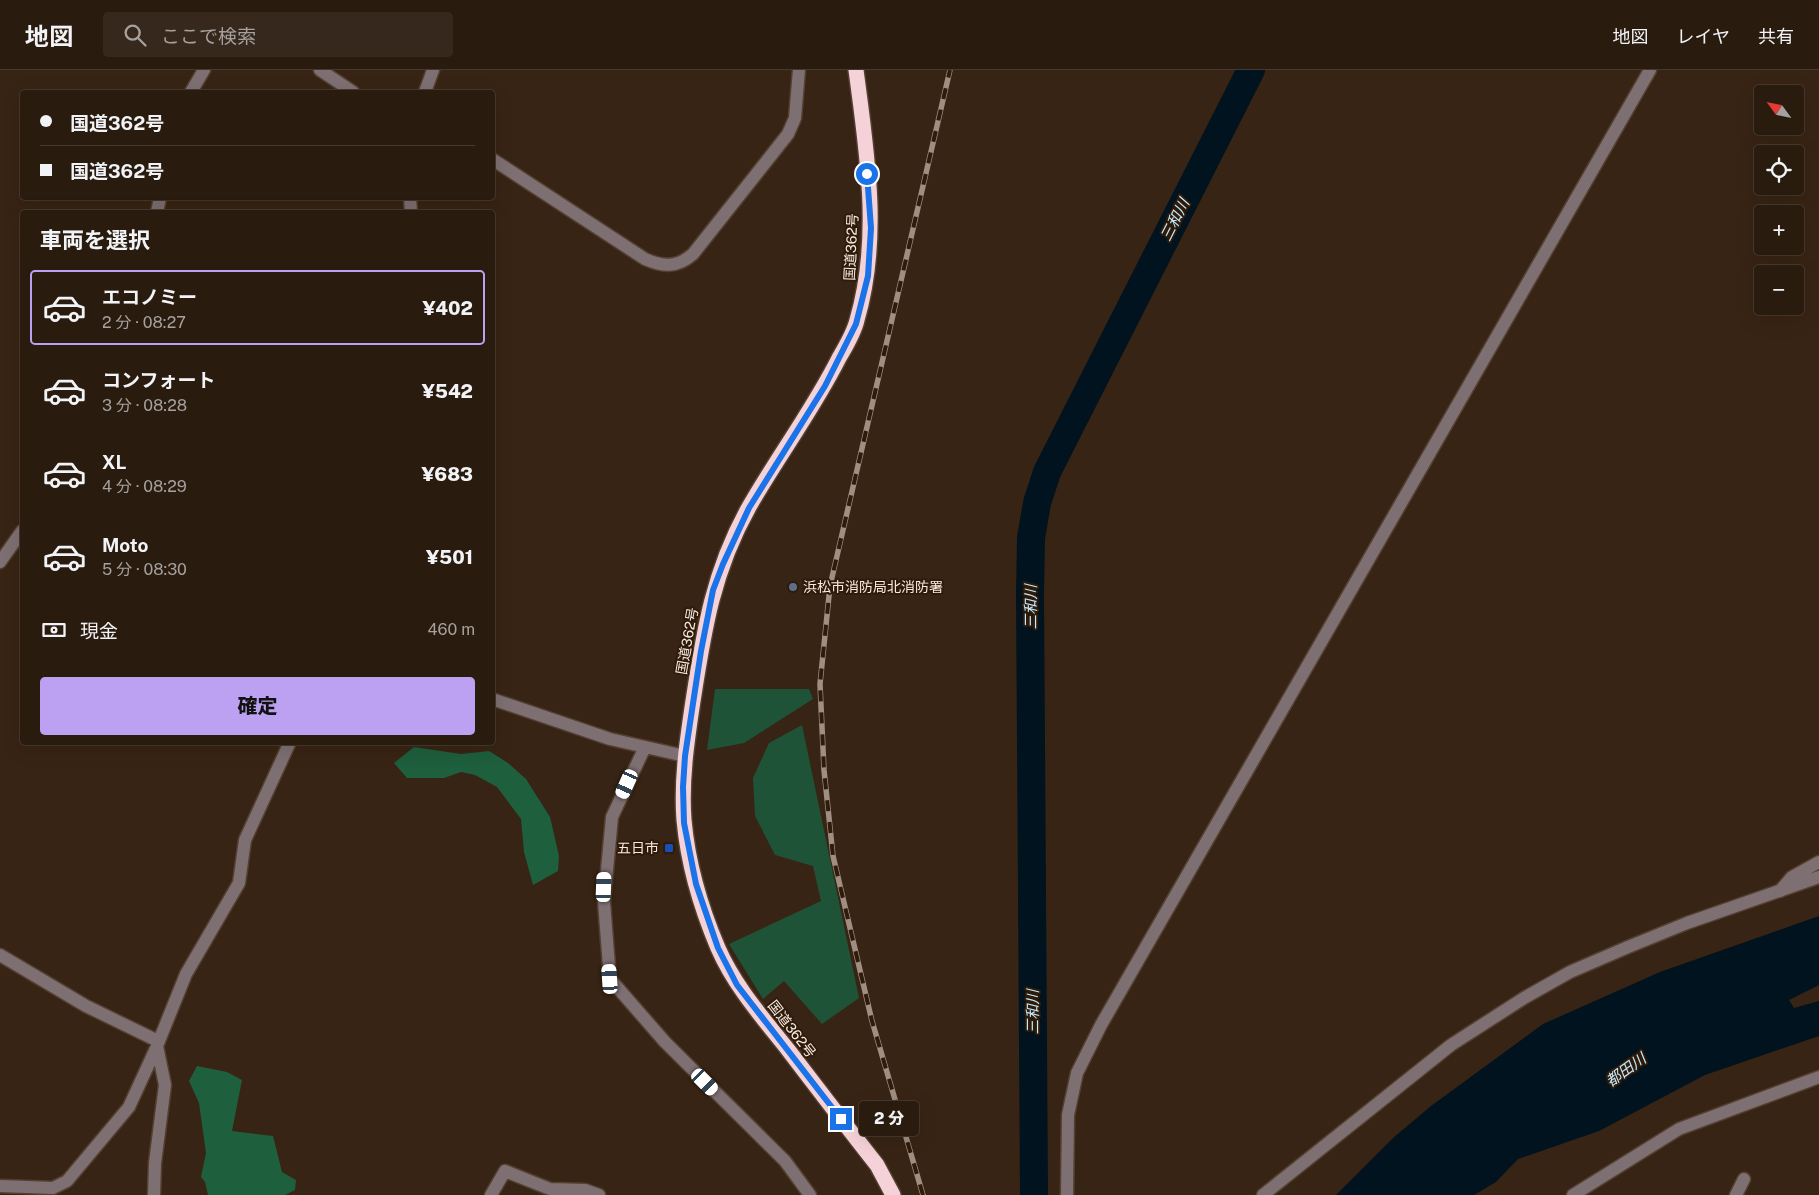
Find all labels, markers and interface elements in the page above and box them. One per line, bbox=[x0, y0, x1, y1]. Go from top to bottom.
search box bbox=[103, 12, 453, 57]
icon: search bbox=[121, 21, 149, 49]
text: 地図 bbox=[25, 22, 73, 50]
text: ここで検索 bbox=[161, 25, 256, 47]
text: 地図 bbox=[1613, 26, 1649, 47]
text: レイヤ bbox=[1677, 26, 1730, 47]
text: 共有 bbox=[1758, 26, 1794, 47]
north arrow bbox=[1754, 85, 1804, 135]
map controls bbox=[1754, 85, 1804, 315]
text: 国道362号 bbox=[70, 112, 164, 134]
button: locate bbox=[1754, 145, 1804, 195]
text: 国道362号 bbox=[70, 160, 164, 182]
route start bbox=[856, 163, 878, 185]
water label: 三和川 bbox=[1157, 194, 1193, 244]
button: + bbox=[1754, 205, 1804, 255]
street label: 国道362号 bbox=[841, 213, 861, 281]
text: 車両を選択 bbox=[40, 227, 150, 253]
button: − bbox=[1754, 265, 1804, 315]
icon: car bbox=[42, 285, 87, 330]
text: エコノミー bbox=[102, 286, 197, 308]
text: ¥402 bbox=[422, 297, 473, 319]
text: 2 分 · 08:27 bbox=[102, 313, 186, 332]
icon: car bbox=[42, 368, 87, 413]
text: コンフォート bbox=[102, 369, 215, 391]
text: ¥542 bbox=[422, 380, 473, 402]
text: 3 分 · 08:28 bbox=[102, 396, 187, 415]
icon: car bbox=[42, 451, 87, 496]
text: XL bbox=[102, 451, 127, 473]
text: ¥683 bbox=[421, 463, 473, 485]
text: 4 分 · 08:29 bbox=[102, 477, 187, 496]
icon: car bbox=[42, 534, 87, 579]
text: Moto bbox=[102, 534, 148, 556]
text: ¥501 bbox=[426, 546, 473, 568]
text: 5 分 · 08:30 bbox=[102, 560, 187, 579]
place label: 浜松市消防局北消防署 bbox=[803, 579, 943, 595]
marker: 浜松市消防局北消防署 bbox=[787, 581, 799, 593]
water label: 三和川 bbox=[1022, 583, 1039, 630]
street label: 国道362号 bbox=[673, 606, 701, 676]
icon: cash bbox=[40, 616, 68, 644]
text: 現金 bbox=[80, 620, 118, 642]
text: 460 m bbox=[428, 620, 475, 639]
button: 確定 bbox=[40, 677, 475, 735]
car bbox=[614, 767, 639, 801]
place label: 五日市 bbox=[617, 840, 659, 856]
marker: 五日市 bbox=[663, 842, 675, 854]
car bbox=[595, 872, 612, 902]
car bbox=[601, 964, 618, 994]
water label: 三和川 bbox=[1024, 988, 1041, 1035]
street label: 国道362号 bbox=[765, 997, 819, 1061]
water label: 都田川 bbox=[1603, 1048, 1651, 1090]
car bbox=[689, 1066, 720, 1098]
callout: 2 分 bbox=[858, 1102, 918, 1136]
route end bbox=[830, 1108, 852, 1130]
text: 2 分 bbox=[874, 1109, 904, 1128]

